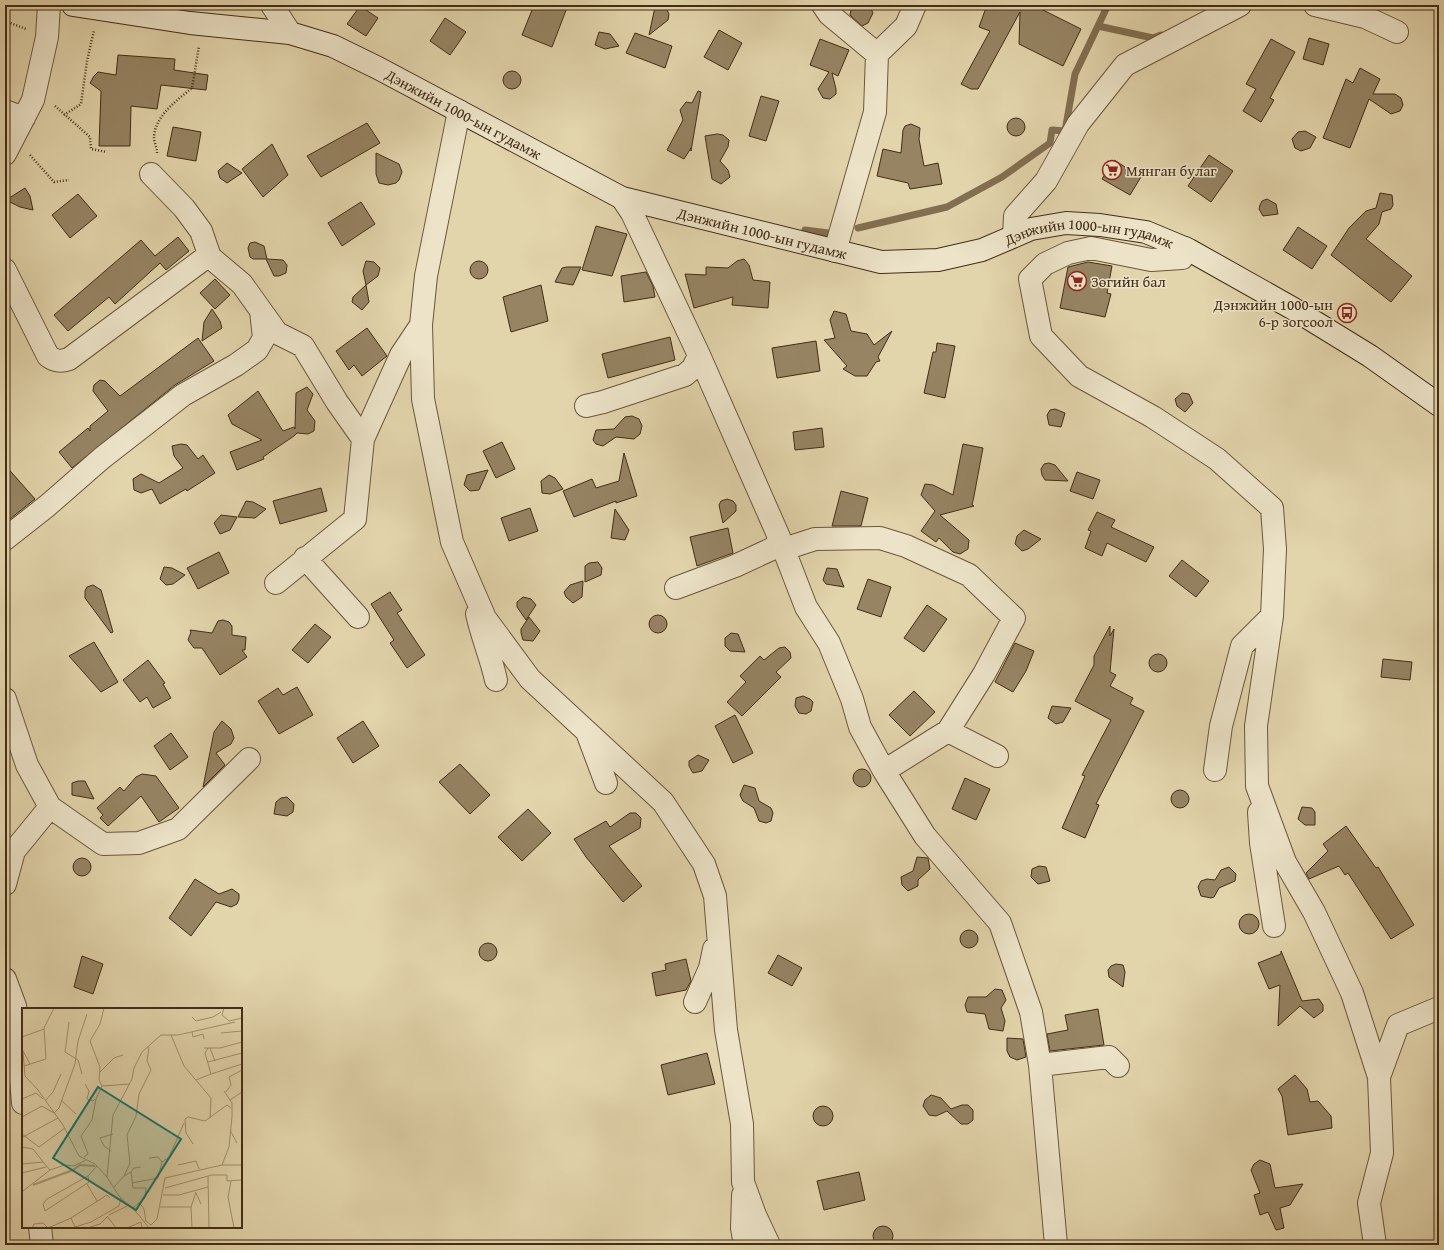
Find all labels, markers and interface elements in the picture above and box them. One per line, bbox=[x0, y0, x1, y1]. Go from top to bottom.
street label: Дэнжийн 1000-ын гудамж bbox=[381, 63, 545, 164]
supermarket icon: Мянган булаг bbox=[1101, 159, 1123, 181]
place label: Мянган булаг bbox=[1126, 160, 1217, 181]
street label: Дэнжийн 1000-ын гудамж bbox=[675, 201, 849, 264]
street label: Дэнжийн 1000-ын гудамж bbox=[1000, 212, 1177, 253]
supermarket icon: Зөгийн бал bbox=[1066, 270, 1088, 292]
place label: Зөгийн бал bbox=[1091, 271, 1166, 292]
place label: Дэнжийн 1000-ын 6-р зогсоол bbox=[1213, 294, 1333, 332]
bus stop icon: Дэнжийн 1000-ын 6-р зогсоол bbox=[1336, 302, 1358, 324]
inset map bbox=[22, 1008, 242, 1228]

